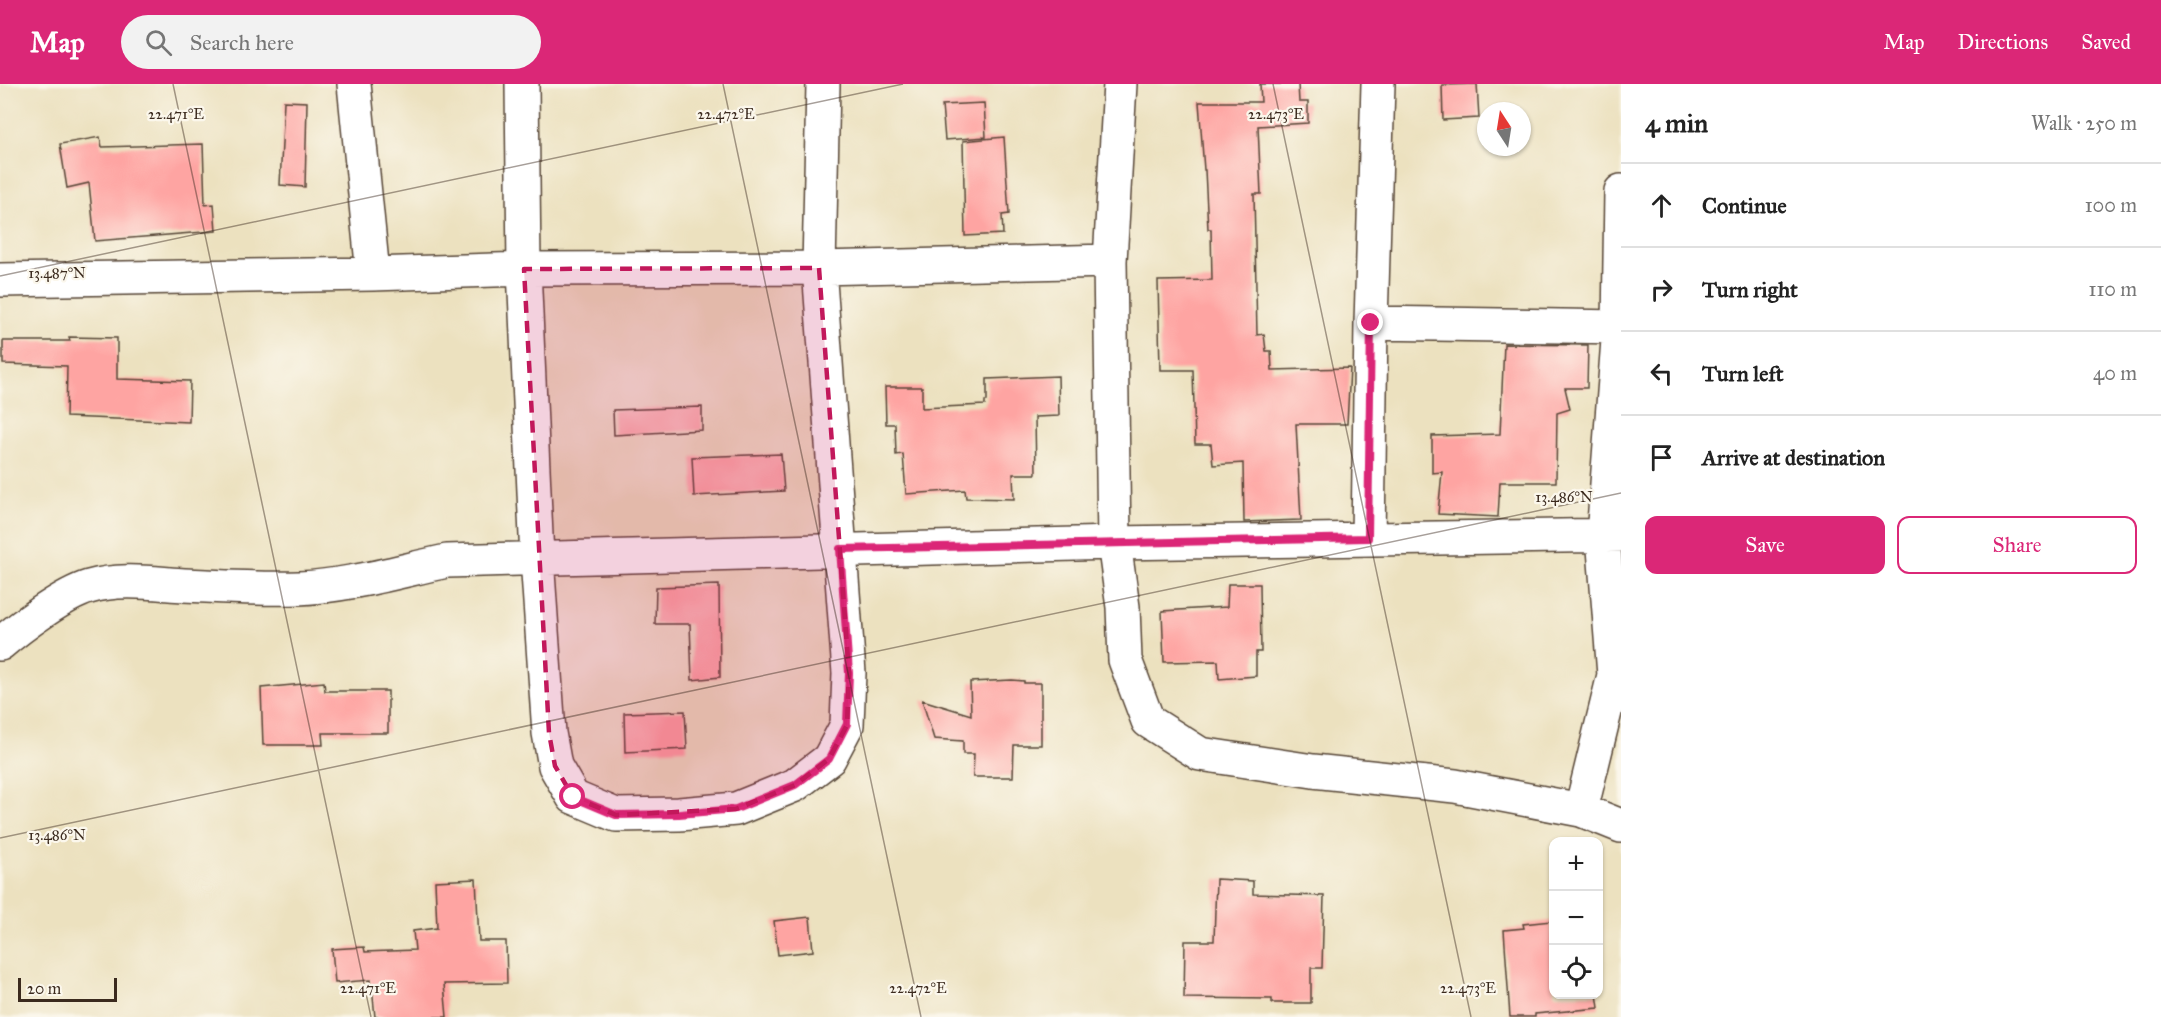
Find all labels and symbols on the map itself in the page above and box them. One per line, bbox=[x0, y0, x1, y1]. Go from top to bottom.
north arrow bbox=[1477, 102, 1531, 156]
text: 22.471°E bbox=[148, 105, 204, 123]
text: 22.472°E bbox=[697, 105, 755, 123]
text: 22.473°E bbox=[1248, 105, 1304, 123]
text: 13.487°N bbox=[28, 264, 86, 282]
route end bbox=[1357, 309, 1383, 335]
text: 13.486°N bbox=[1535, 488, 1593, 506]
route start bbox=[559, 783, 585, 809]
text: 13.486°N bbox=[28, 826, 86, 844]
scale bar bbox=[18, 975, 117, 1002]
text: 22.471°E bbox=[340, 979, 396, 997]
text: 22.472°E bbox=[889, 979, 947, 997]
text: 22.473°E bbox=[1440, 979, 1496, 997]

